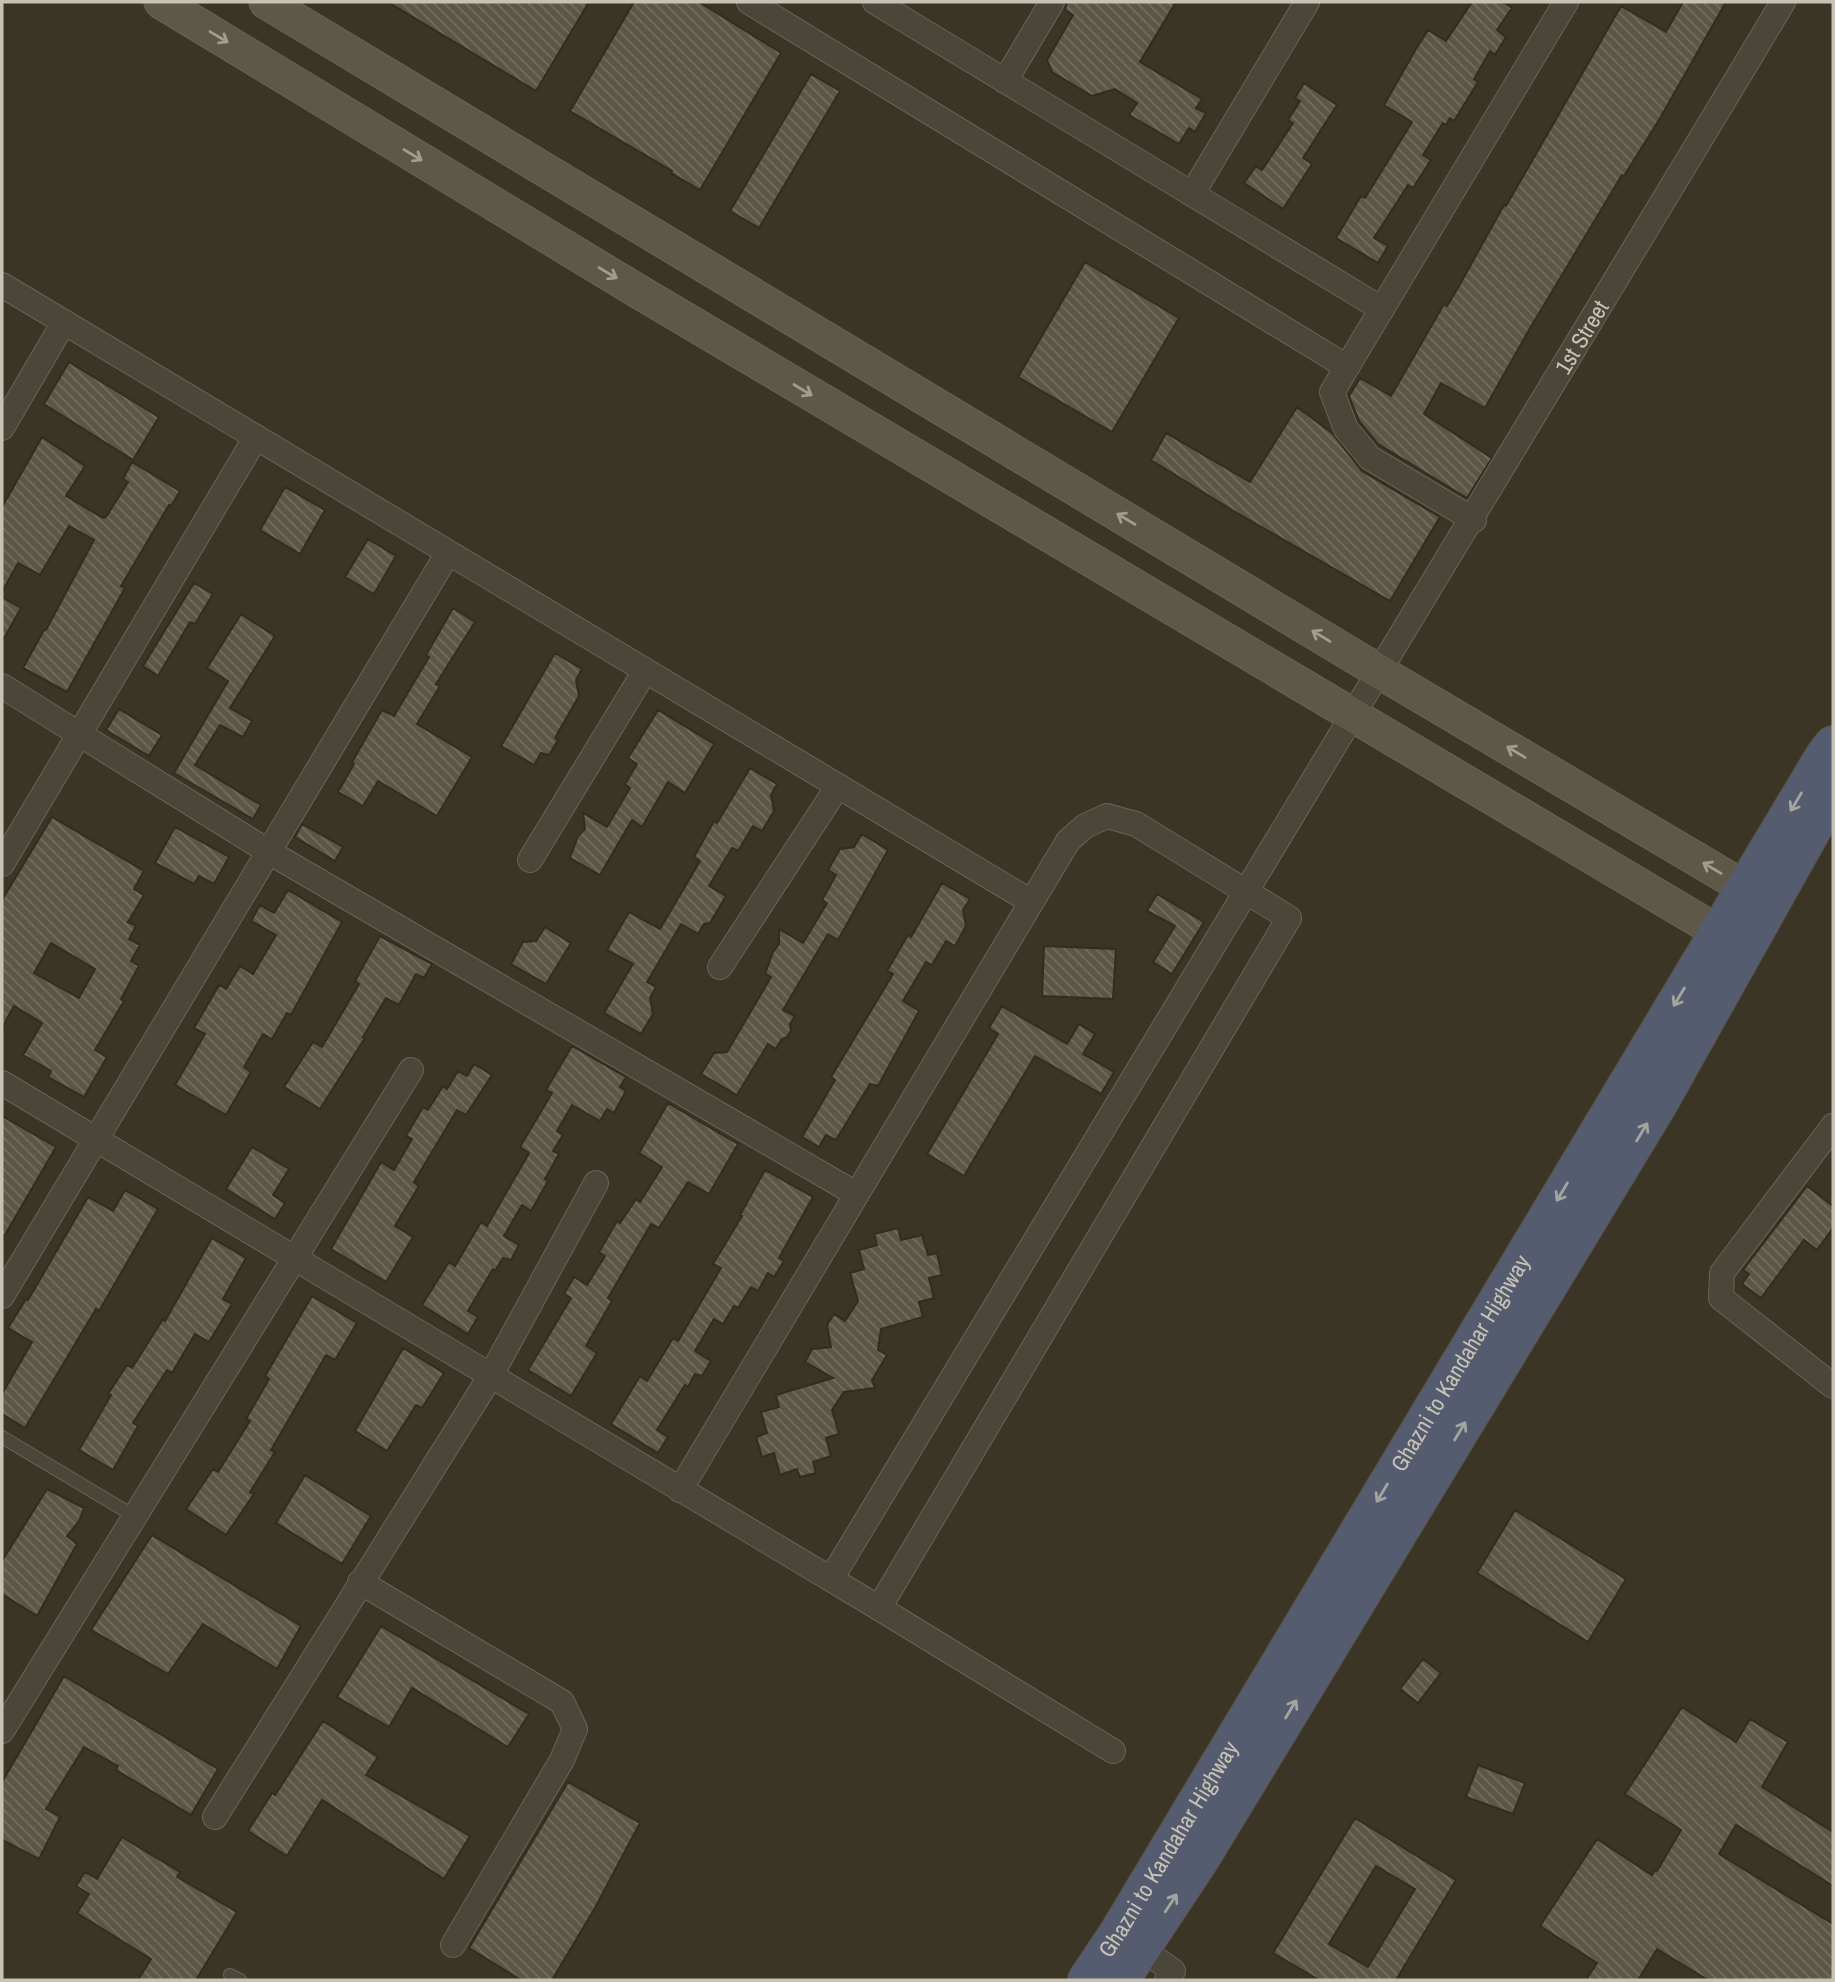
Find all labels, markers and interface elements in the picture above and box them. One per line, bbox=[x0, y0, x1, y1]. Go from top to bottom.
one-way arrow bbox=[208, 31, 228, 45]
one-way arrow bbox=[403, 149, 423, 163]
one-way arrow bbox=[597, 267, 617, 281]
street label: 1st Street bbox=[1547, 294, 1615, 380]
one-way arrow bbox=[793, 383, 813, 397]
one-way arrow bbox=[1116, 512, 1136, 526]
one-way arrow bbox=[1311, 629, 1331, 643]
one-way arrow bbox=[1507, 745, 1527, 759]
one-way arrow bbox=[1789, 792, 1803, 812]
one-way arrow bbox=[1703, 861, 1723, 875]
one-way arrow bbox=[1672, 987, 1686, 1007]
one-way arrow bbox=[1635, 1122, 1649, 1142]
one-way arrow bbox=[1555, 1182, 1569, 1202]
street label: Ghazni to Kandahar Highway bbox=[1383, 1248, 1537, 1477]
one-way arrow bbox=[1453, 1422, 1467, 1442]
one-way arrow bbox=[1375, 1482, 1389, 1502]
one-way arrow bbox=[1285, 1700, 1299, 1720]
street label: Ghazni to Kandahar Highway bbox=[1090, 1735, 1245, 1963]
one-way arrow bbox=[1164, 1894, 1179, 1913]

